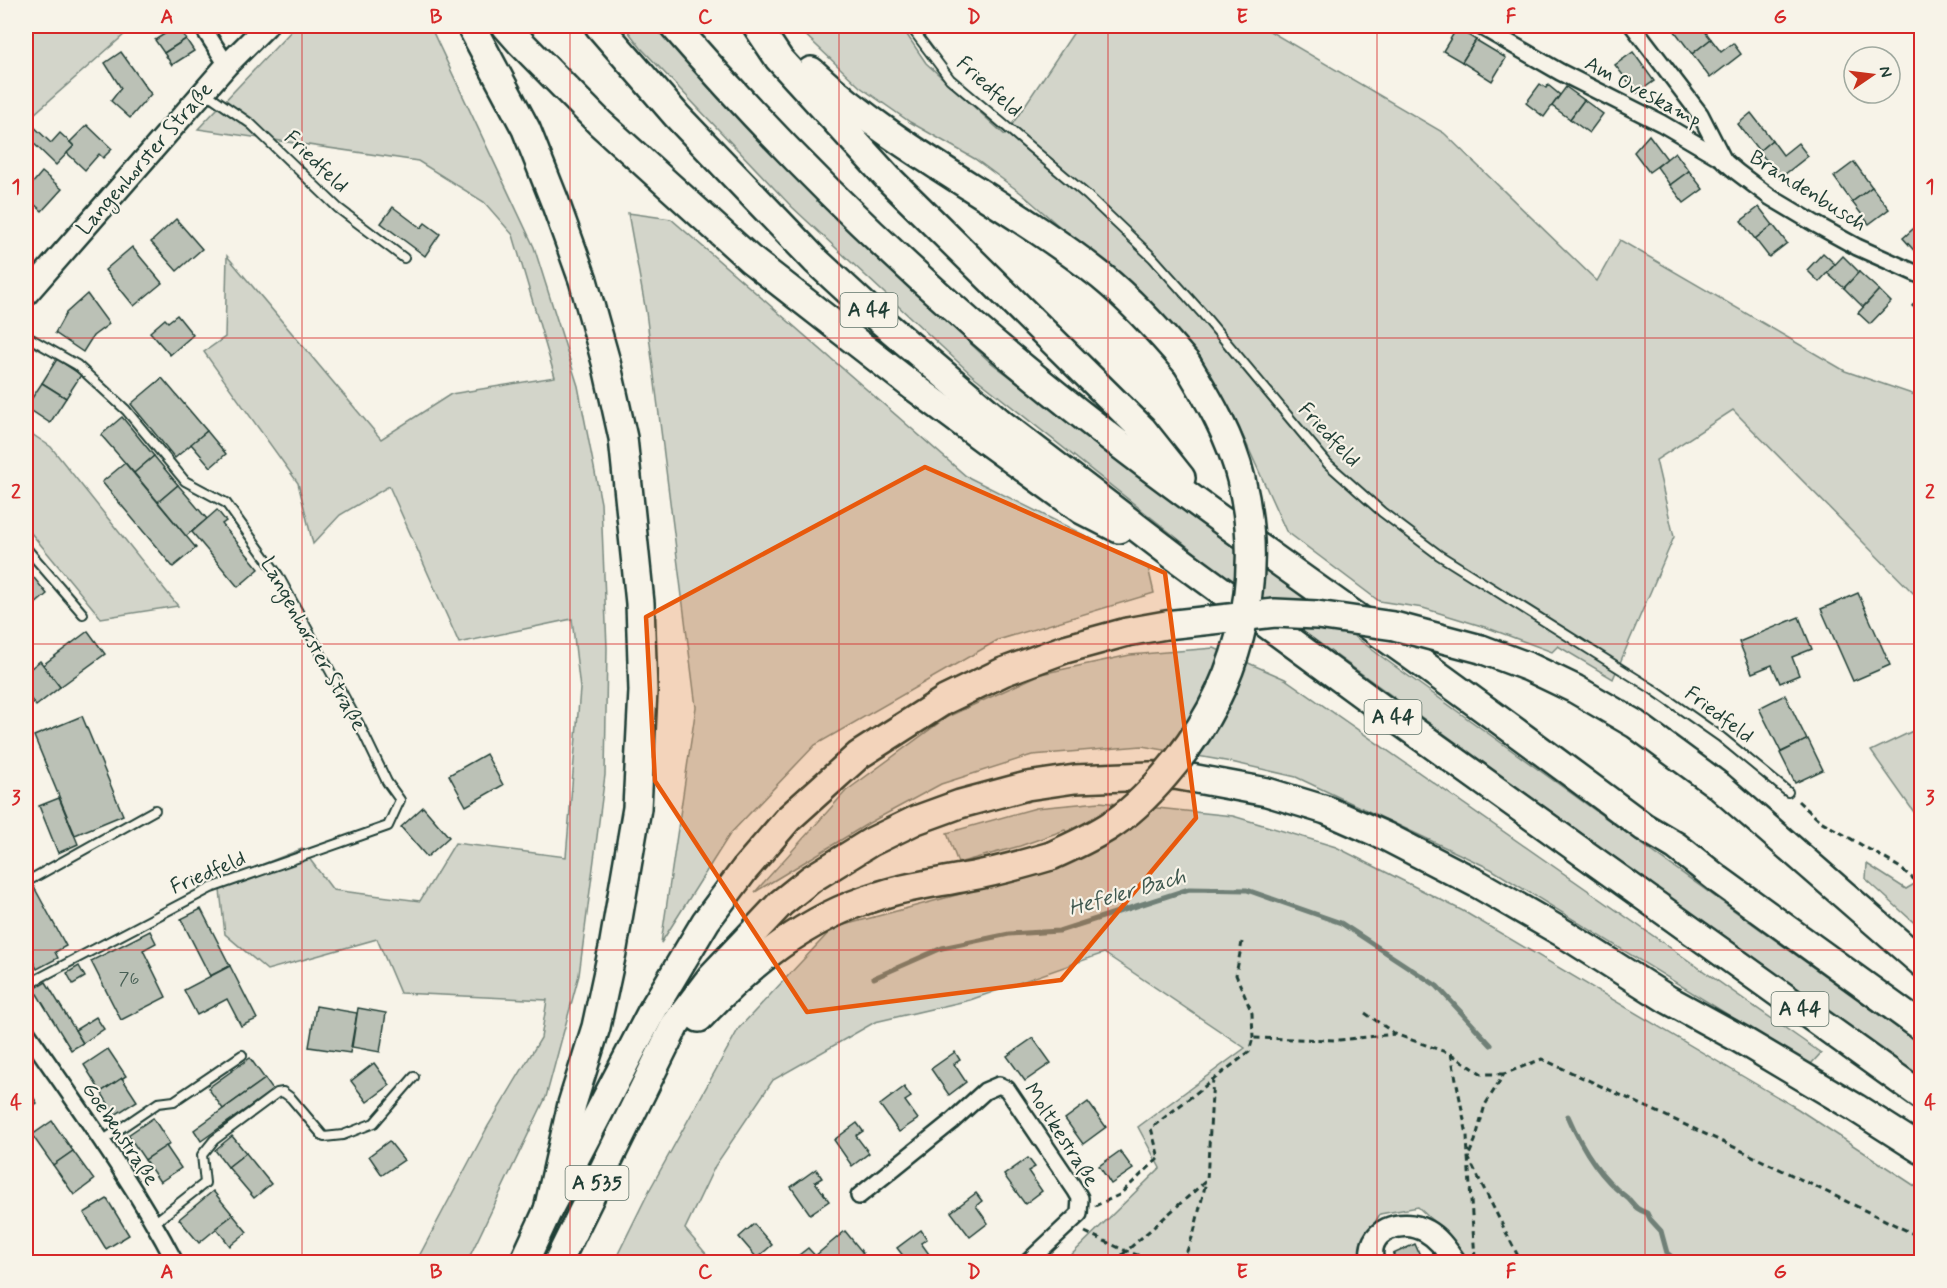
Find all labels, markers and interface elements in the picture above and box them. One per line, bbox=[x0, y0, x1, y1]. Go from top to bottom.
text: A bbox=[160, 4, 174, 31]
text: B bbox=[430, 4, 443, 31]
text: C bbox=[698, 4, 713, 31]
text: D bbox=[967, 4, 981, 31]
text: E bbox=[1236, 4, 1248, 31]
text: F bbox=[1506, 4, 1517, 31]
text: G bbox=[1773, 4, 1787, 31]
north arrow bbox=[1842, 45, 1902, 105]
street label: Friedfeld bbox=[950, 50, 1028, 124]
street label: Am Oveskamp bbox=[1580, 50, 1706, 134]
text: N bbox=[1874, 64, 1897, 79]
street label: Langenhorster Straße bbox=[71, 76, 220, 242]
street label: Friedfeld bbox=[278, 124, 354, 200]
street label: Brandenbusch bbox=[1744, 144, 1872, 238]
text: 1 bbox=[12, 174, 20, 201]
text: 1 bbox=[1926, 174, 1934, 201]
road number: A 44 bbox=[840, 293, 898, 327]
street label: Friedfeld bbox=[1292, 396, 1366, 474]
text: 2 bbox=[11, 479, 21, 506]
text: 2 bbox=[1925, 479, 1935, 506]
street label: Langenhorster Straße bbox=[253, 552, 372, 736]
street label: Friedfeld bbox=[1679, 680, 1759, 750]
road number: A 44 bbox=[1364, 700, 1422, 734]
text: 3 bbox=[11, 785, 21, 812]
text: 3 bbox=[1925, 785, 1935, 812]
street label: Friedfeld bbox=[166, 845, 250, 901]
water label: Hefeler Bach bbox=[1065, 863, 1189, 923]
house number: 76 bbox=[119, 967, 139, 991]
road number: A 44 bbox=[1772, 992, 1828, 1026]
street label: Goebenstraße bbox=[75, 1077, 165, 1191]
street label: Moltkestraße bbox=[1017, 1078, 1105, 1192]
text: 4 bbox=[10, 1090, 22, 1117]
text: 4 bbox=[1924, 1090, 1936, 1117]
road number: A 535 bbox=[566, 1166, 628, 1200]
text: A bbox=[160, 1259, 174, 1286]
text: B bbox=[430, 1259, 443, 1286]
text: C bbox=[698, 1259, 713, 1286]
text: D bbox=[967, 1259, 981, 1286]
text: E bbox=[1236, 1259, 1248, 1286]
text: F bbox=[1506, 1259, 1517, 1286]
text: G bbox=[1773, 1259, 1787, 1286]

